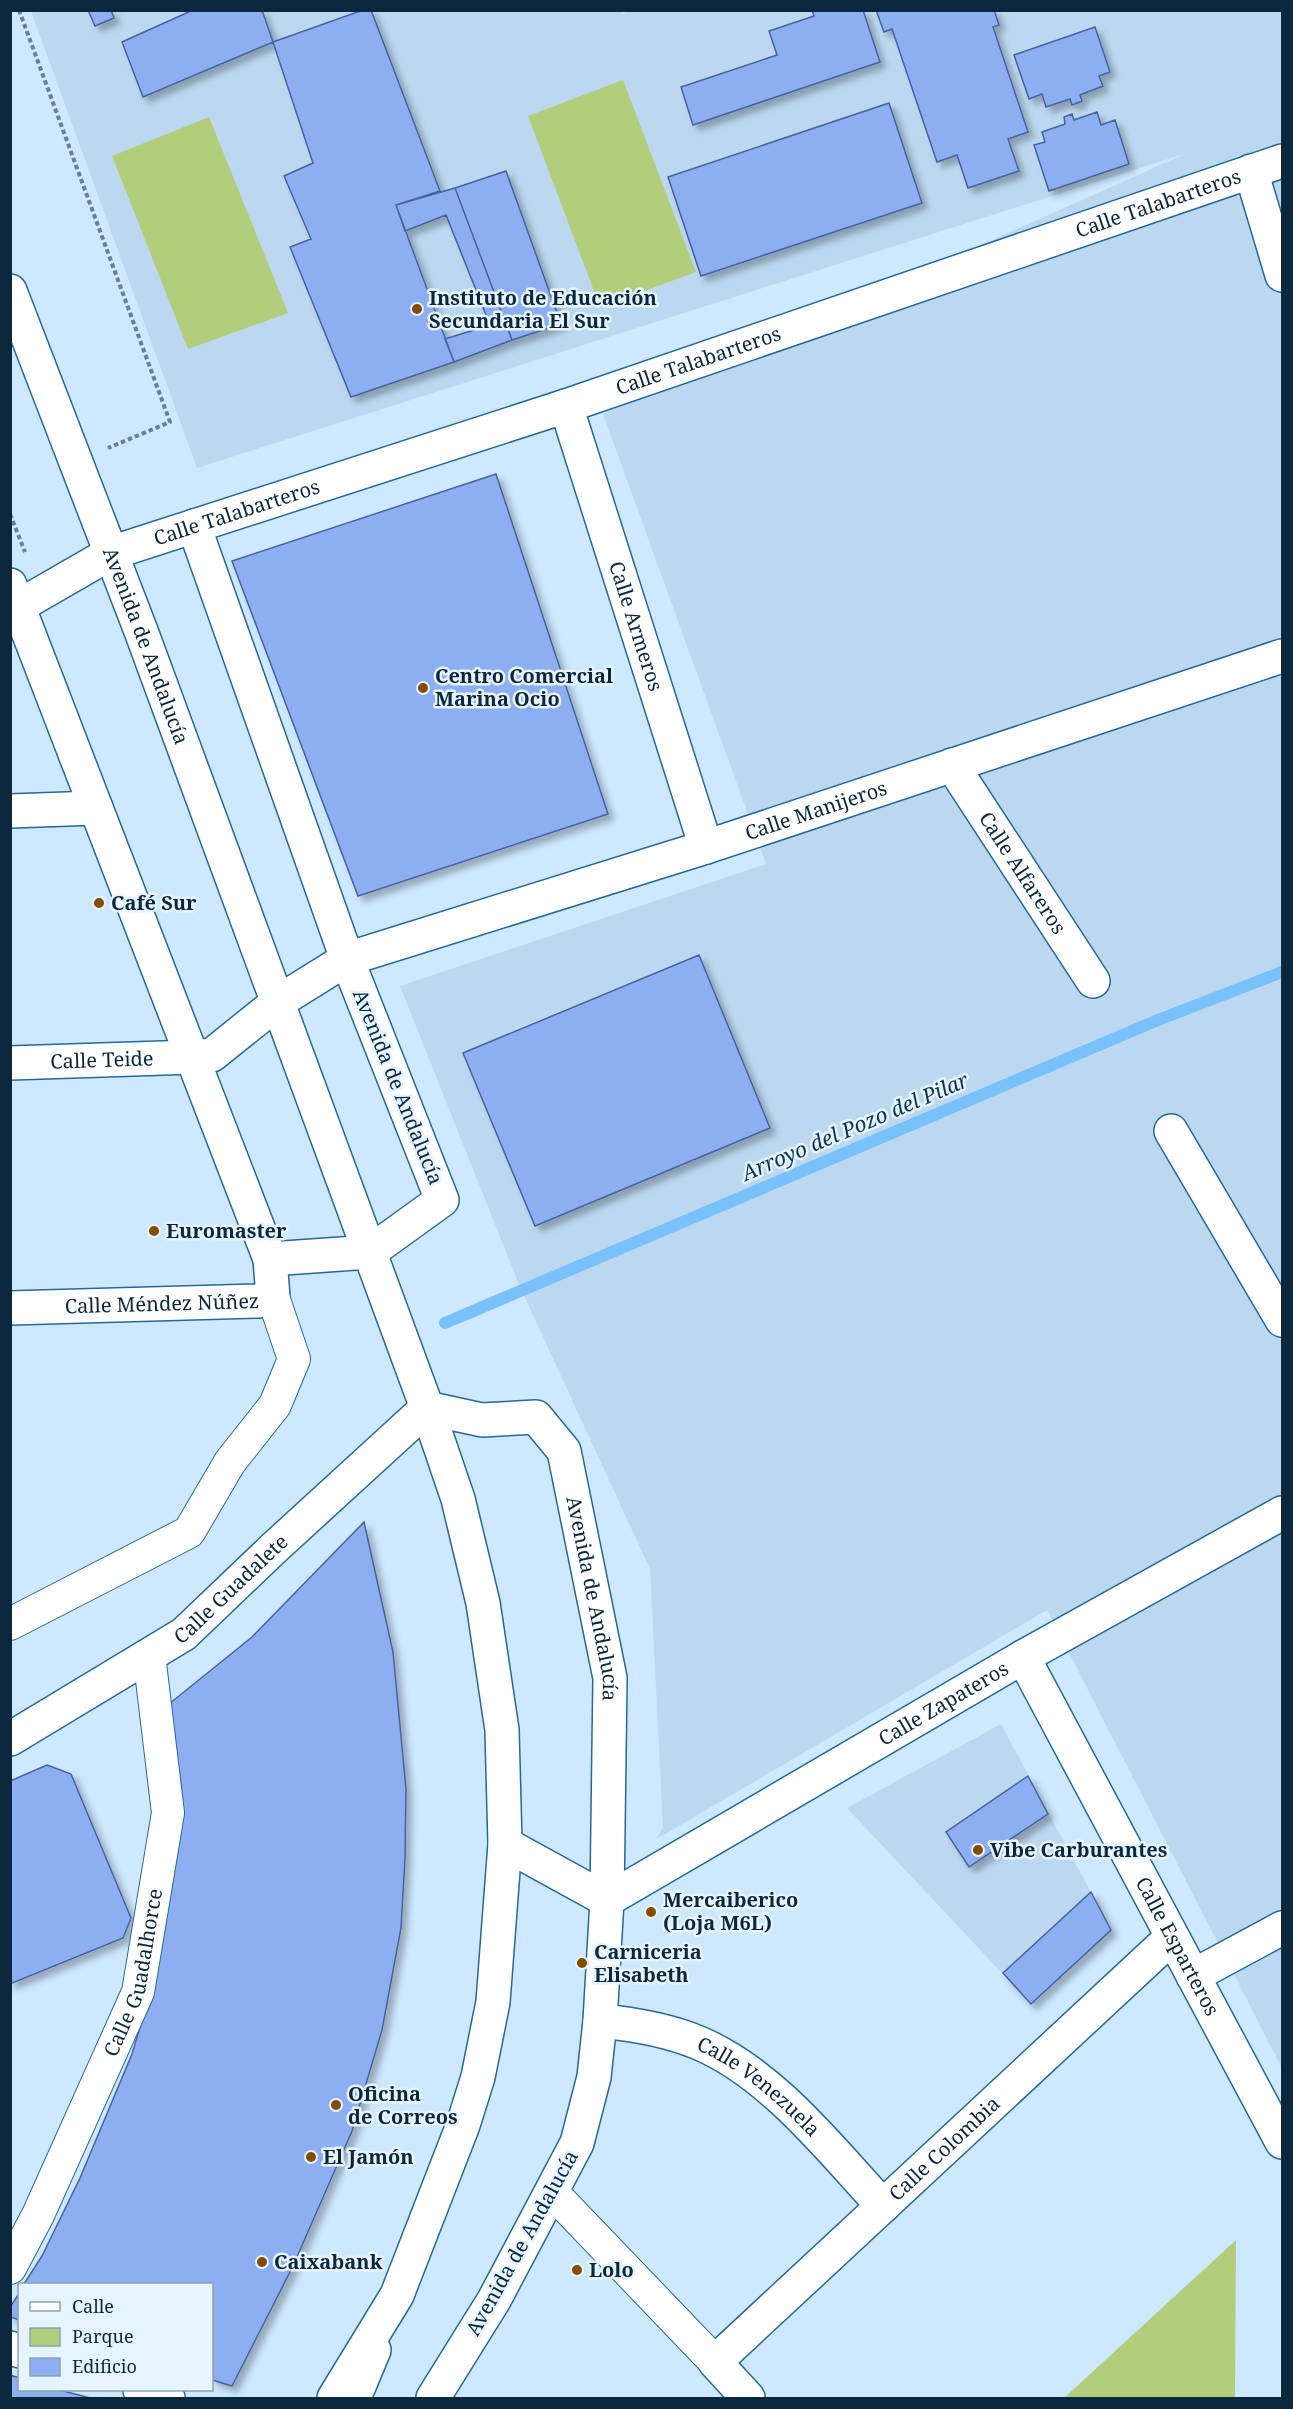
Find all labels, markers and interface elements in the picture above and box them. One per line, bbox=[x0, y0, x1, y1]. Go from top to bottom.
street label: Calle Talabarteros bbox=[1072, 162, 1244, 244]
place label: Instituto de Educación Secundaria El Sur bbox=[429, 284, 657, 334]
marker: Instituto de Educación Secundaria El Sur bbox=[410, 302, 424, 316]
street label: Calle Talabarteros bbox=[612, 319, 784, 401]
street label: Calle Talabarteros bbox=[150, 473, 323, 551]
street label: Avenida de Andalucía bbox=[97, 543, 196, 748]
street label: Calle Armeros bbox=[603, 558, 670, 694]
place label: Centro Comercial Marina Ocio bbox=[435, 662, 613, 712]
marker: Centro Comercial Marina Ocio bbox=[416, 681, 430, 695]
street label: Calle Manijeros bbox=[741, 774, 890, 846]
street label: Calle Alfareros bbox=[973, 806, 1073, 939]
place label: Café Sur bbox=[111, 889, 197, 916]
marker: Café Sur bbox=[92, 896, 106, 910]
street label: Avenida de Andalucía bbox=[347, 985, 450, 1188]
street label: Calle Teide bbox=[50, 1044, 154, 1075]
water label: Arroyo del Pozo del Pilar bbox=[735, 1065, 973, 1187]
place label: Euromaster bbox=[166, 1217, 287, 1244]
marker: Euromaster bbox=[147, 1224, 161, 1238]
street label: Calle Méndez Núñez bbox=[64, 1287, 260, 1319]
street label: Avenida de Andalucía bbox=[560, 1494, 624, 1701]
street label: Calle Guadalete bbox=[169, 1528, 293, 1650]
street label: Calle Zapateros bbox=[873, 1654, 1013, 1752]
place label: Vibe Carburantes bbox=[990, 1836, 1167, 1863]
marker: Vibe Carburantes bbox=[971, 1843, 985, 1857]
street label: Calle Esparteros bbox=[1130, 1872, 1226, 2020]
street label: Calle Guadalhorce bbox=[97, 1886, 168, 2061]
place label: Mercaiberico (Loja M6L) bbox=[663, 1886, 798, 1936]
marker: Mercaiberico (Loja M6L) bbox=[644, 1905, 658, 1919]
place label: Carniceria Elisabeth bbox=[594, 1938, 702, 1988]
marker: Carniceria Elisabeth bbox=[575, 1956, 589, 1970]
street label: Calle Venezuela bbox=[693, 2030, 827, 2142]
place label: Oficina de Correos bbox=[348, 2080, 458, 2130]
street label: Calle Colombia bbox=[883, 2090, 1005, 2207]
marker: Oficina de Correos bbox=[329, 2098, 343, 2112]
place label: El Jamón bbox=[323, 2143, 414, 2170]
street label: Avenida de Andalucía bbox=[459, 2145, 584, 2340]
marker: El Jamón bbox=[304, 2150, 318, 2164]
place label: Caixabank bbox=[274, 2248, 383, 2275]
marker: Caixabank bbox=[255, 2255, 269, 2269]
place label: Lolo bbox=[589, 2256, 634, 2283]
marker: Lolo bbox=[570, 2263, 584, 2277]
legend bbox=[18, 2283, 213, 2391]
text: Calle bbox=[72, 2294, 114, 2318]
text: Parque bbox=[72, 2324, 134, 2348]
text: Edificio bbox=[72, 2354, 137, 2378]

